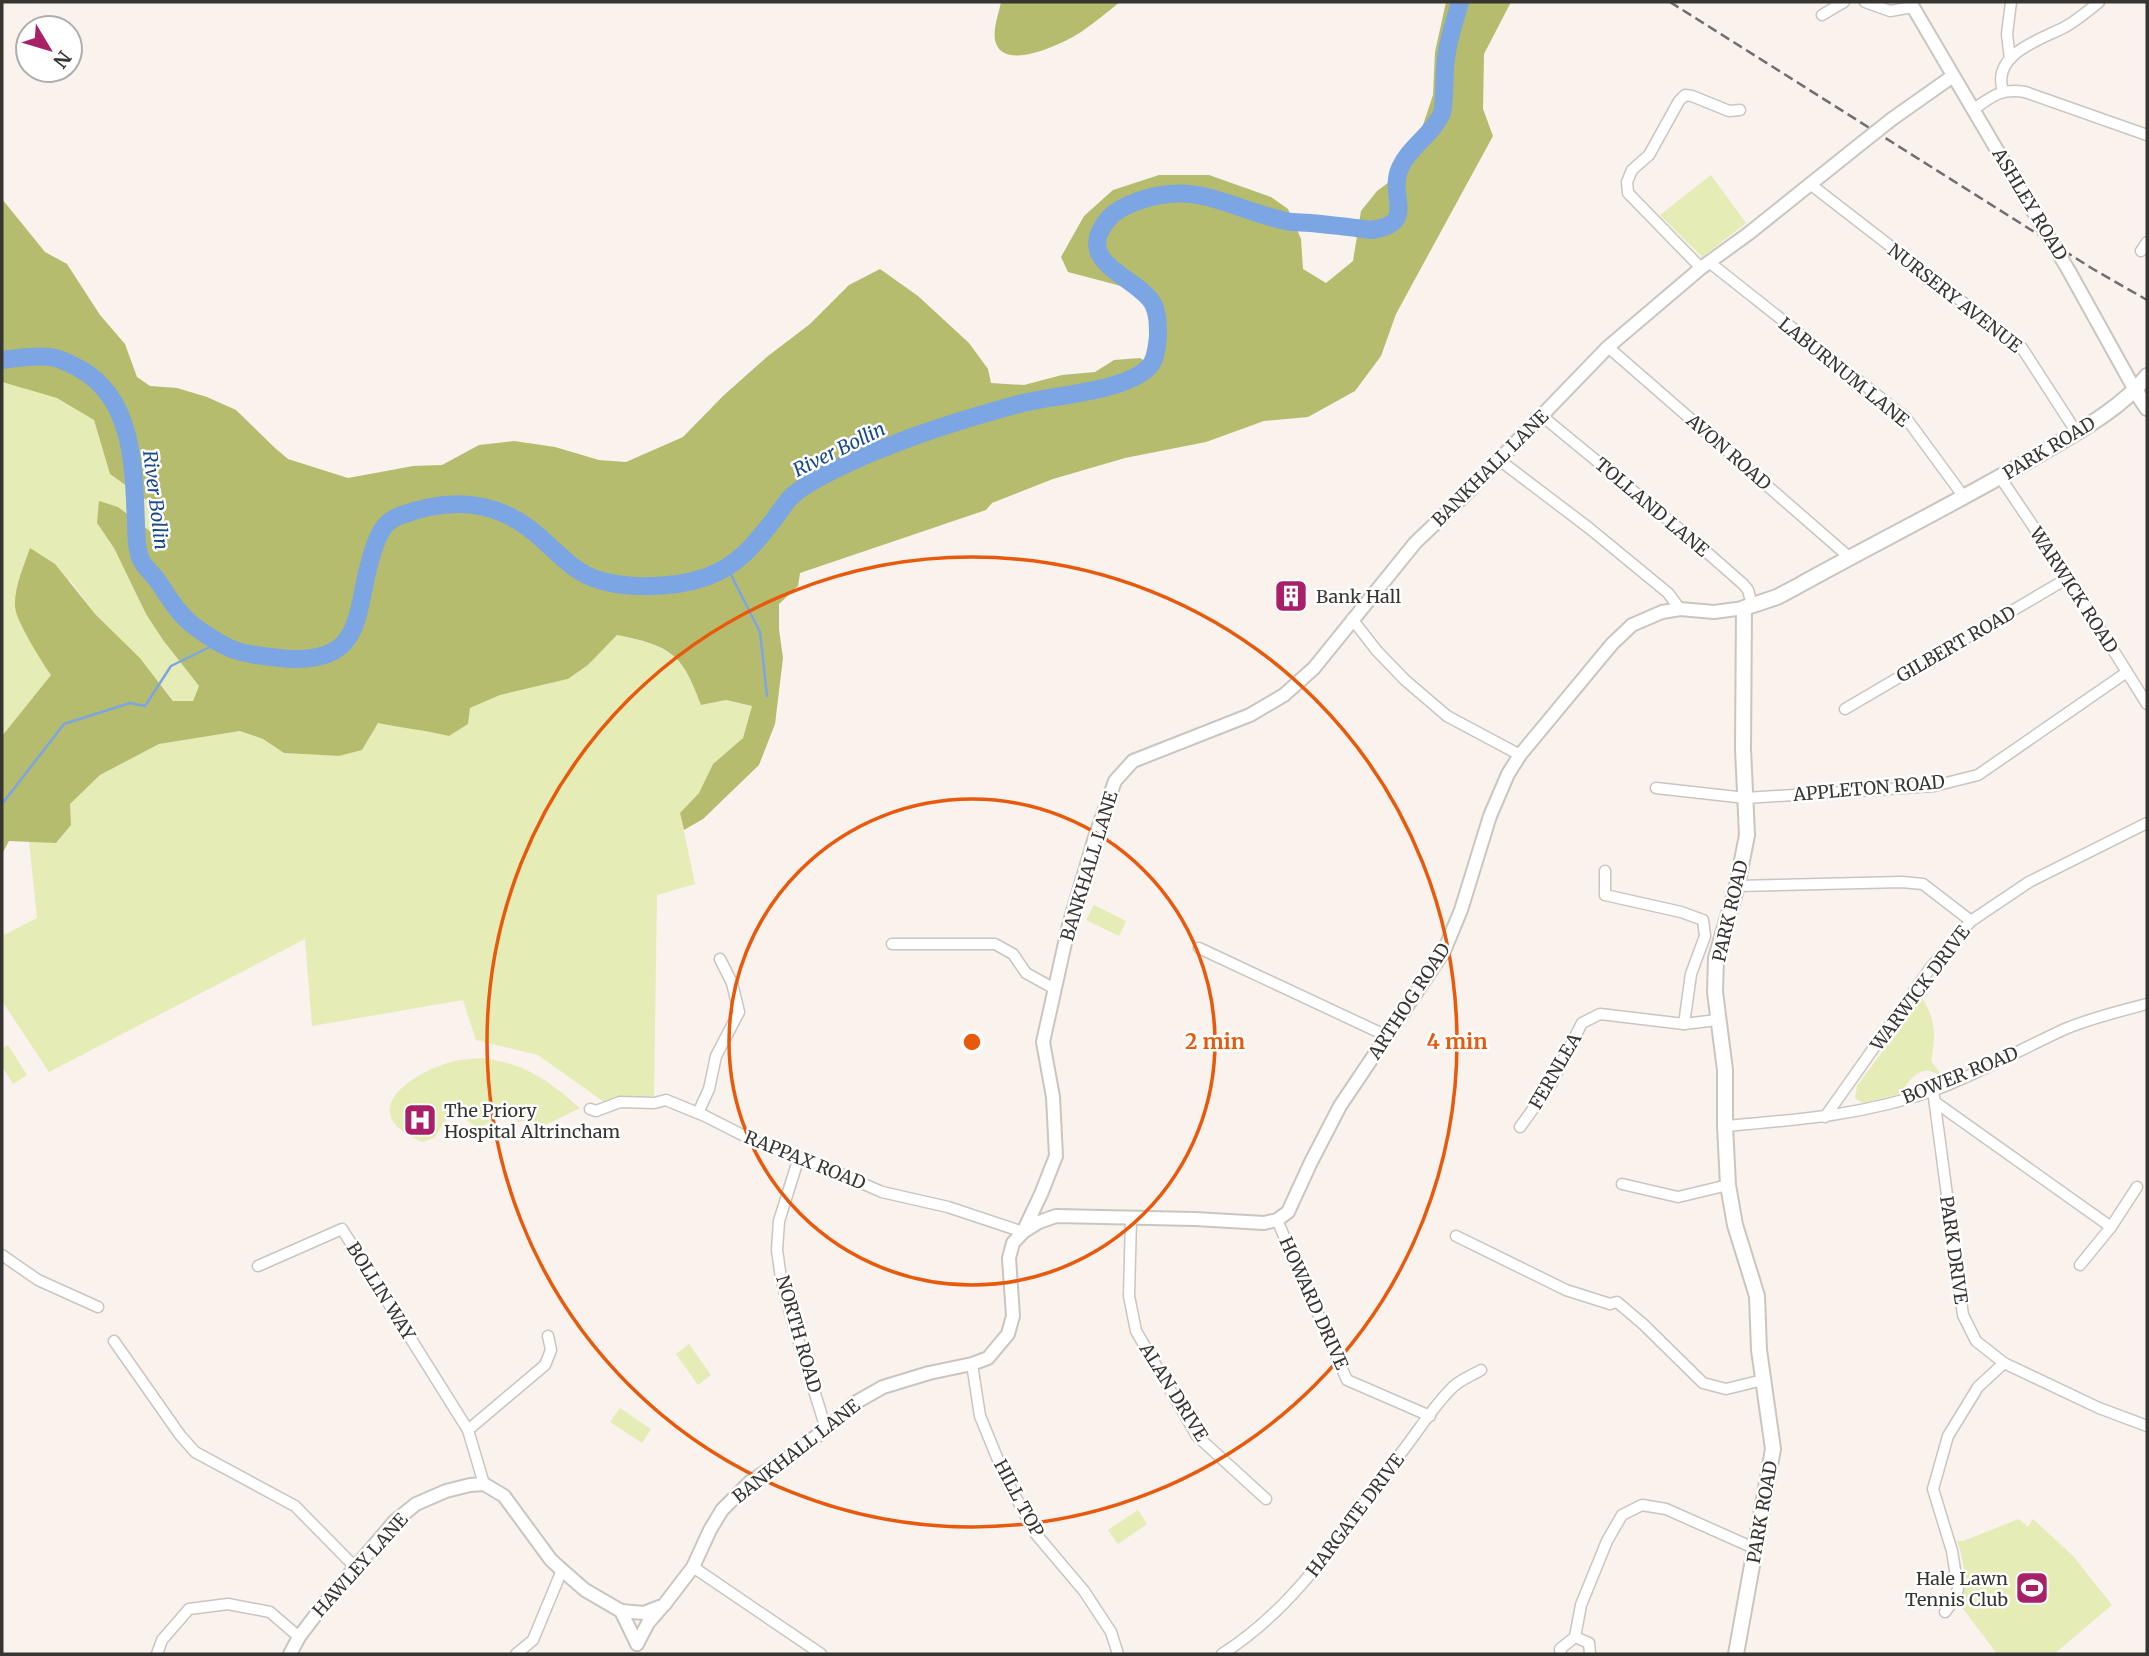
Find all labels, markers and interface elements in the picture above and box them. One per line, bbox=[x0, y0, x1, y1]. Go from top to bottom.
north arrow bbox=[14, 14, 84, 84]
text: N bbox=[48, 46, 76, 73]
street label: ASHLEY ROAD bbox=[1987, 143, 2073, 264]
street label: NURSERY AVENUE bbox=[1883, 239, 2027, 358]
street label: LABURNUM LANE bbox=[1774, 312, 1914, 432]
street label: BANKHALL LANE bbox=[1427, 404, 1554, 531]
street label: AVON ROAD bbox=[1681, 408, 1776, 495]
street label: PARK ROAD bbox=[1999, 411, 2099, 485]
water label: River Bollin bbox=[789, 416, 889, 482]
water label: River Bollin bbox=[138, 449, 174, 551]
street label: TOLLAND LANE bbox=[1590, 453, 1714, 562]
street label: WARWICK ROAD bbox=[2024, 522, 2123, 657]
building icon: Bank Hall bbox=[1272, 577, 1310, 615]
place label: Bank Hall bbox=[1316, 585, 1401, 608]
street label: GILBERT ROAD bbox=[1892, 601, 2020, 687]
street label: APPLETON ROAD bbox=[1791, 770, 1946, 806]
street label: BANKHALL LANE bbox=[1055, 788, 1123, 944]
street label: PARK ROAD bbox=[1707, 858, 1753, 964]
street label: WARWICK DRIVE bbox=[1865, 920, 1975, 1056]
street label: ARTHOG ROAD bbox=[1362, 939, 1455, 1064]
text: 2 min bbox=[1185, 1028, 1245, 1055]
text: 4 min bbox=[1427, 1028, 1487, 1055]
street label: FERNLEA bbox=[1524, 1028, 1586, 1113]
centre of rings bbox=[960, 1030, 984, 1054]
street label: BOWER ROAD bbox=[1899, 1041, 2021, 1109]
place label: The Priory Hospital Altrincham bbox=[444, 1099, 620, 1143]
hospital icon: The Priory Hospital Altrincham bbox=[401, 1101, 439, 1139]
street label: RAPPAX ROAD bbox=[741, 1125, 869, 1195]
street label: PARK DRIVE bbox=[1935, 1194, 1973, 1306]
street label: HOWARD DRIVE bbox=[1274, 1233, 1354, 1373]
street label: BOLLIN WAY bbox=[342, 1238, 421, 1345]
street label: NORTH ROAD bbox=[771, 1273, 827, 1395]
street label: ALAN DRIVE bbox=[1134, 1338, 1214, 1446]
street label: BANKHALL LANE bbox=[728, 1394, 865, 1508]
street label: HARGATE DRIVE bbox=[1301, 1448, 1409, 1581]
street label: HILL TOP bbox=[989, 1455, 1049, 1541]
street label: PARK ROAD bbox=[1742, 1459, 1782, 1565]
street label: HAWLEY LANE bbox=[307, 1508, 413, 1622]
place label: Hale Lawn Tennis Club bbox=[1905, 1567, 2008, 1611]
sports icon: Hale Lawn Tennis Club bbox=[2013, 1569, 2051, 1607]

